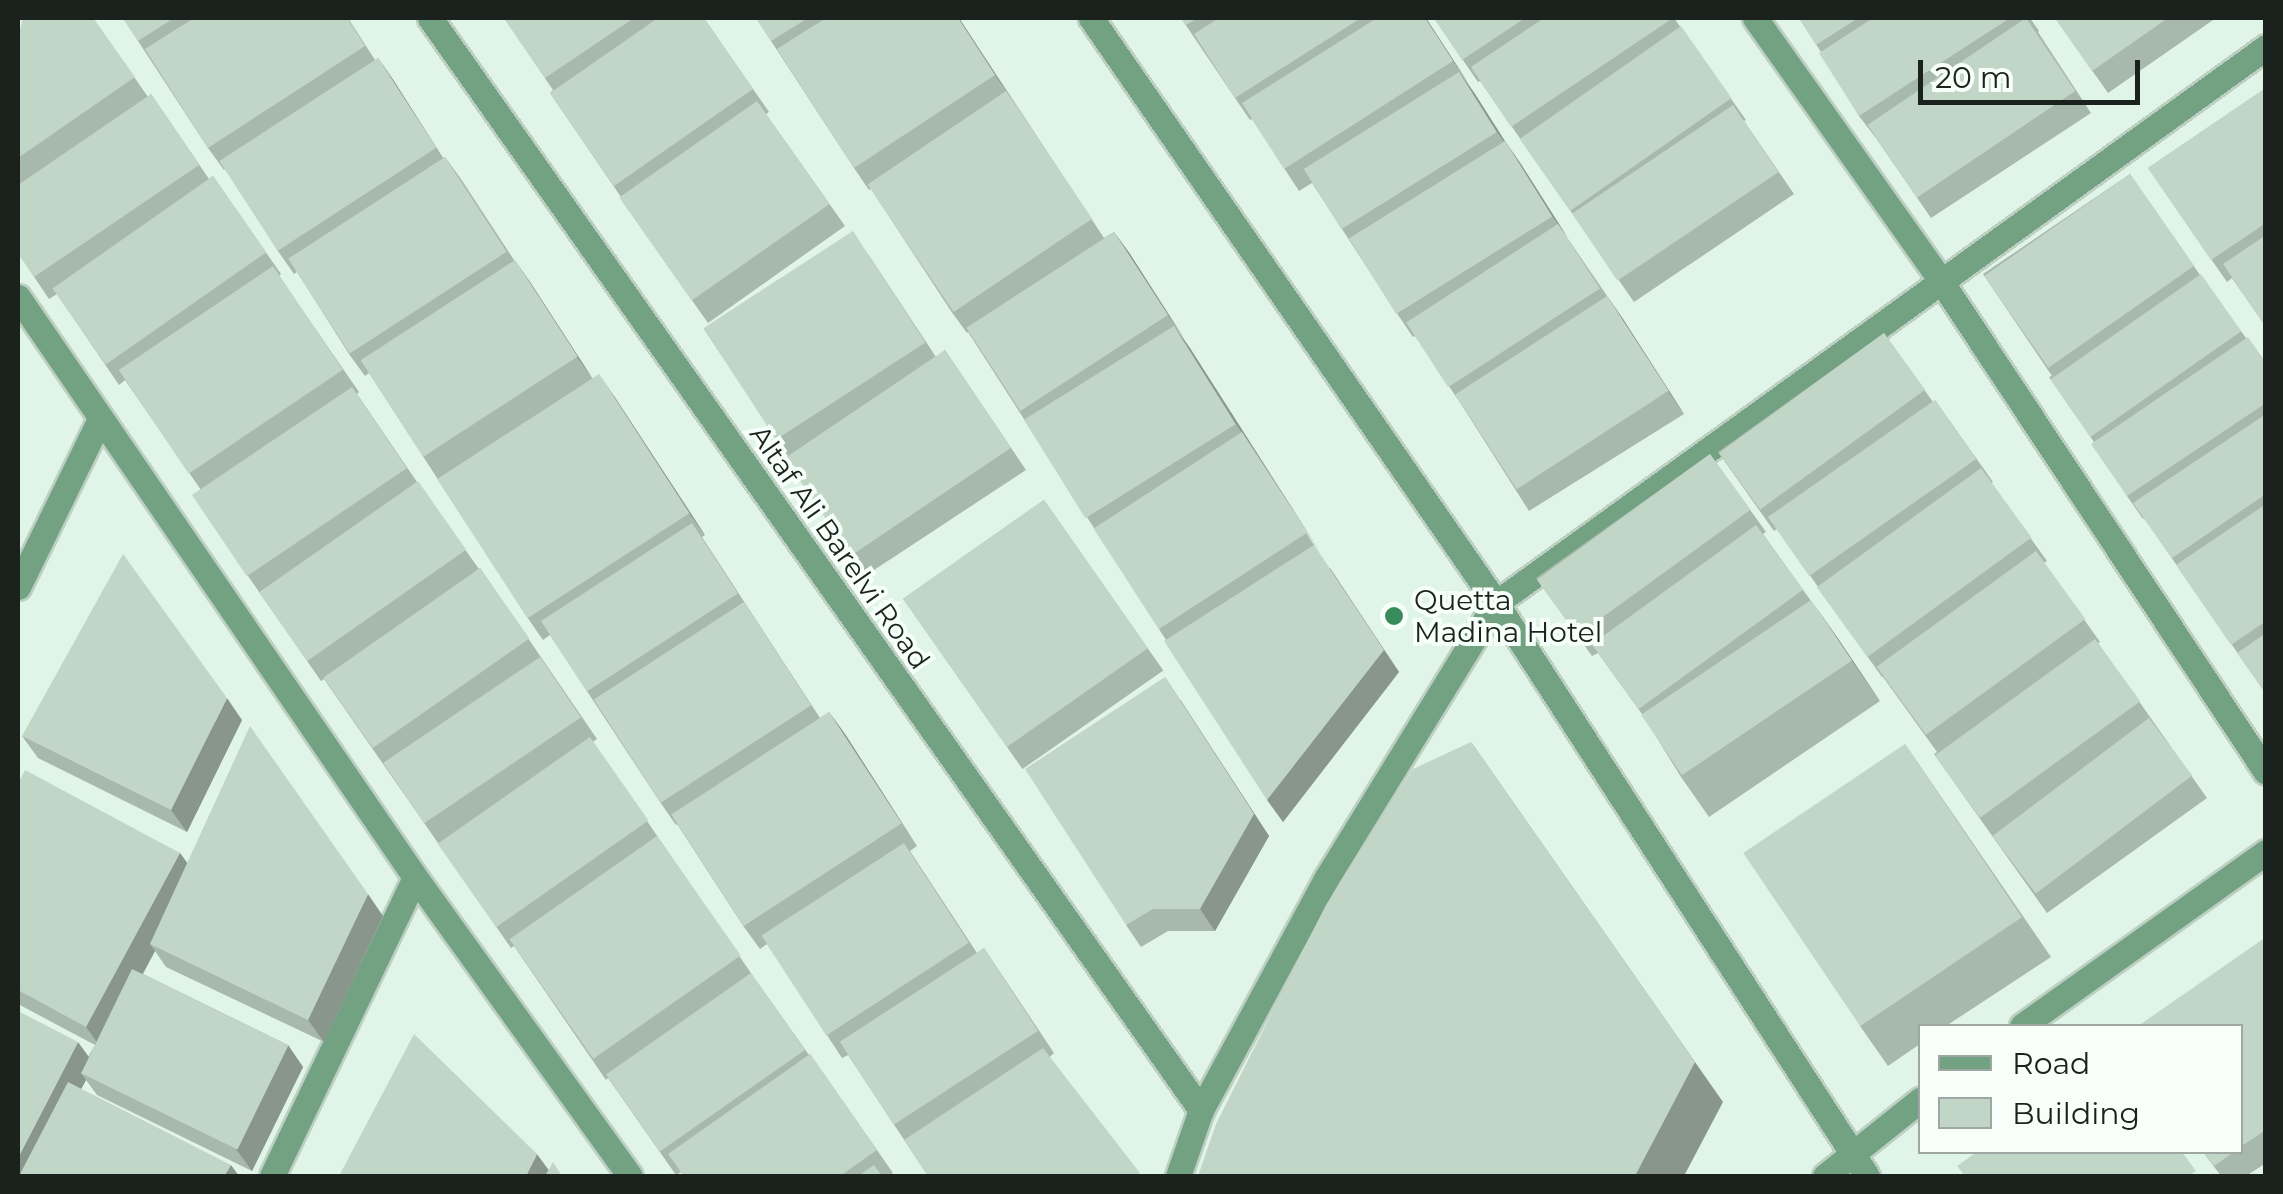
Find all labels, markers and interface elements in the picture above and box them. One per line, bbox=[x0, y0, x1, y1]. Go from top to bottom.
scale bar bbox=[1923, 40, 2146, 102]
text: 20 m bbox=[1935, 59, 2012, 96]
street label: Altaf Ali Barelvi Road bbox=[743, 419, 937, 675]
place label: Quetta Madina Hotel bbox=[1414, 583, 1602, 649]
marker: Quetta Madina Hotel bbox=[1383, 605, 1405, 627]
legend bbox=[1918, 1024, 2243, 1154]
text: Road bbox=[2012, 1045, 2090, 1082]
text: Building bbox=[2012, 1095, 2140, 1132]

